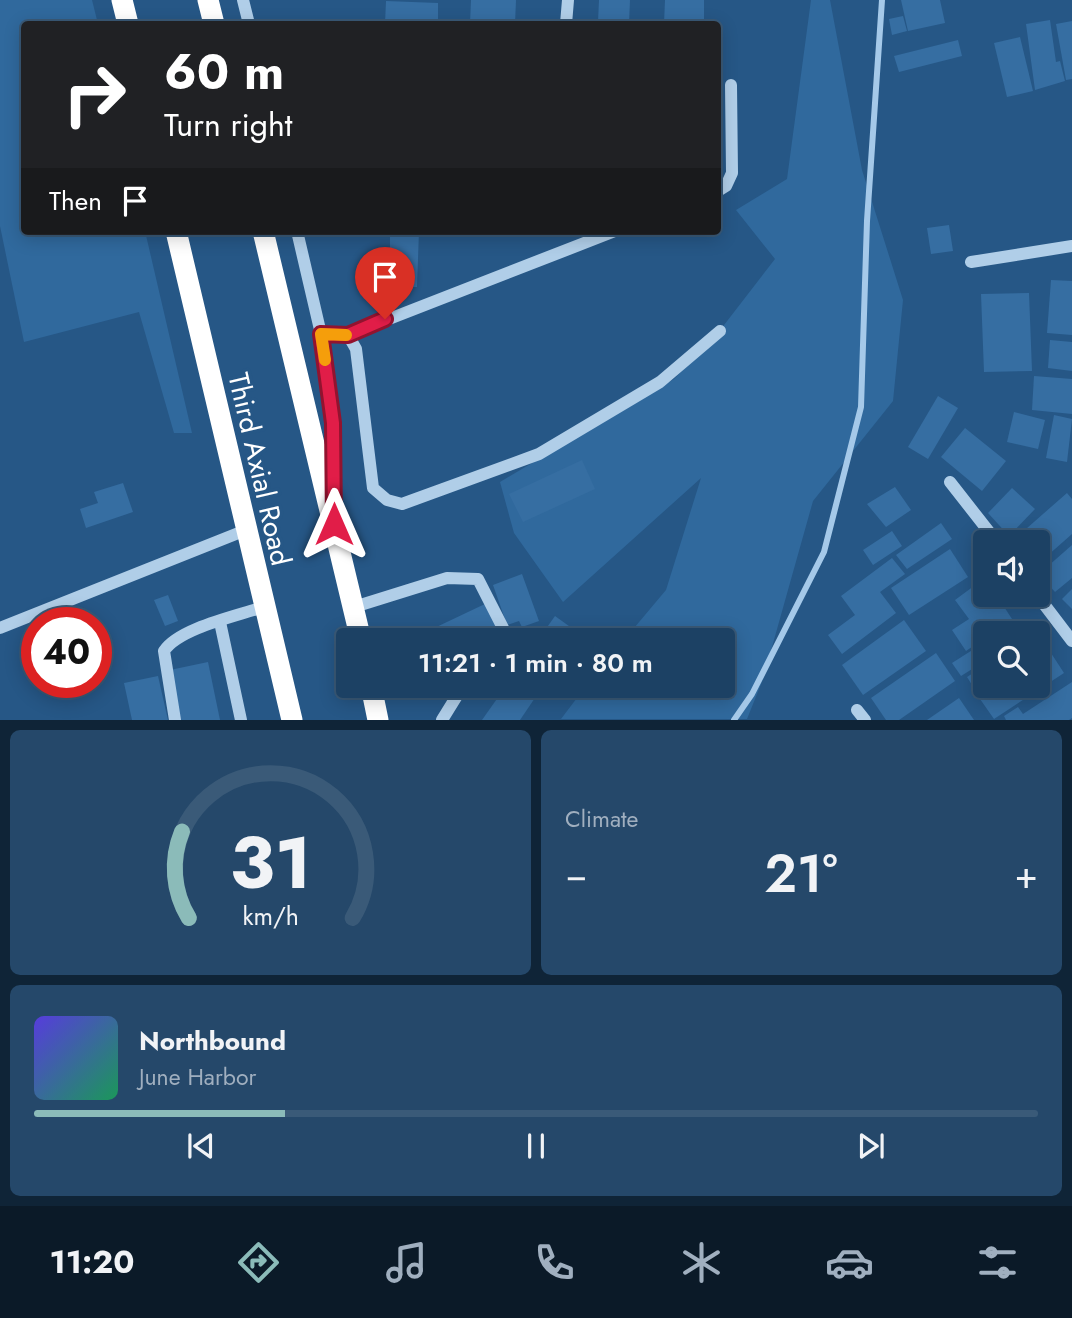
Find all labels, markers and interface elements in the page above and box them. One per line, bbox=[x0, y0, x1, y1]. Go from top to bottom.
text: 60 m bbox=[164, 37, 284, 107]
icon: right bbox=[49, 49, 140, 140]
text: Turn right bbox=[164, 102, 293, 148]
text: Then bbox=[49, 182, 102, 220]
icon: arrive bbox=[116, 182, 154, 220]
pin bbox=[355, 247, 415, 319]
icon: arrive bbox=[366, 258, 404, 296]
street label: Third Axial Road bbox=[217, 369, 302, 570]
position arrow bbox=[297, 487, 371, 561]
map controls bbox=[973, 530, 1050, 698]
button: sound bbox=[973, 530, 1050, 607]
speed limit sign: 40 bbox=[21, 607, 112, 698]
button: search bbox=[973, 621, 1050, 698]
text: 11:21 · 1 min · 80 m bbox=[418, 644, 653, 682]
text: Climate bbox=[565, 802, 638, 836]
text: 31 bbox=[229, 811, 312, 916]
text: 21° bbox=[764, 836, 838, 912]
text: − bbox=[565, 847, 587, 902]
text: + bbox=[1015, 847, 1038, 902]
text: km/h bbox=[242, 898, 299, 934]
text: Northbound bbox=[139, 1022, 286, 1060]
text: June Harbor bbox=[139, 1060, 256, 1094]
icon: previous bbox=[182, 1127, 220, 1165]
icon: pause bbox=[517, 1127, 555, 1165]
icon: next bbox=[852, 1127, 890, 1165]
icon: directions bbox=[234, 1238, 283, 1287]
icon: music bbox=[382, 1238, 431, 1287]
icon: phone bbox=[530, 1238, 579, 1287]
icon: climate bbox=[677, 1238, 726, 1287]
icon: car bbox=[825, 1238, 874, 1287]
icon: filters bbox=[973, 1238, 1022, 1287]
text: 11:20 bbox=[49, 1239, 135, 1285]

